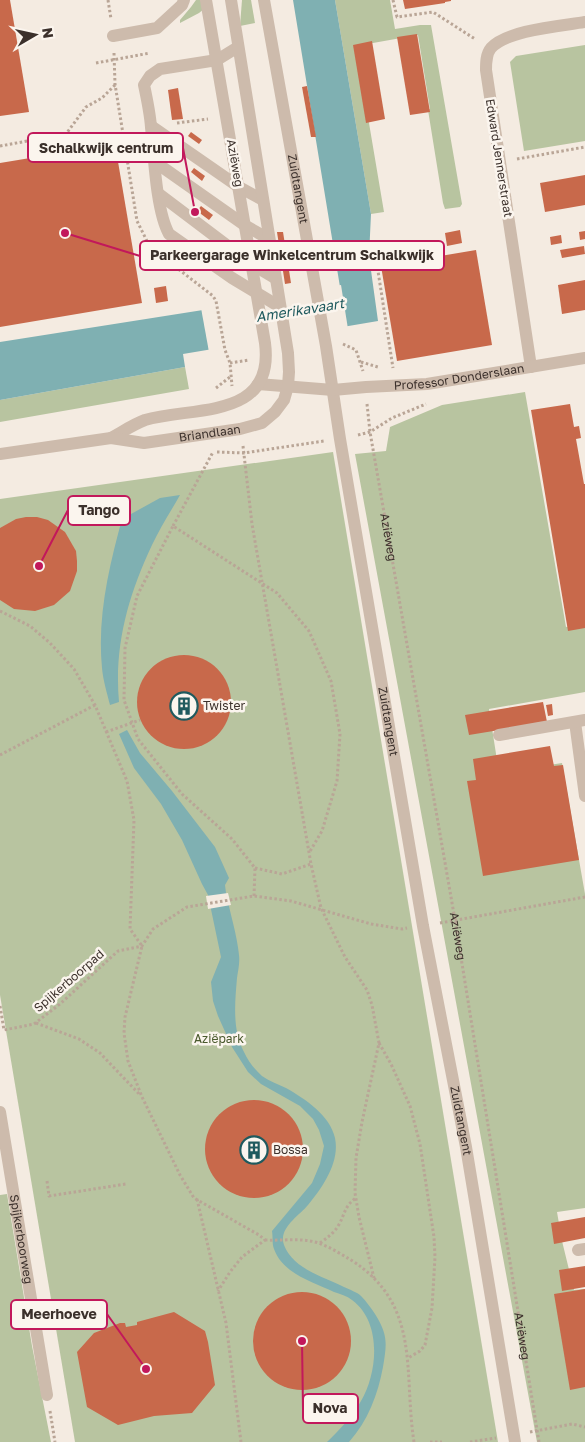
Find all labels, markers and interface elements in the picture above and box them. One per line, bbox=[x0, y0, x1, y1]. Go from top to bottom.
north arrow bbox=[10, 10, 60, 60]
text: N bbox=[39, 26, 58, 39]
street label: Edward Jennerstraat bbox=[483, 98, 516, 218]
callout: Schalkwijk centrum bbox=[28, 133, 183, 162]
street label: Aziëweg bbox=[224, 138, 247, 188]
text: Schalkwijk centrum bbox=[39, 139, 173, 156]
street label: Zuidtangent bbox=[285, 153, 312, 225]
callout: Parkeergarage Winkelcentrum Schalkwijk bbox=[140, 241, 444, 270]
text: Parkeergarage Winkelcentrum Schalkwijk bbox=[150, 246, 434, 263]
water label: Amerikavaart bbox=[255, 294, 347, 325]
street label: Professor Donderslaan bbox=[393, 360, 525, 393]
street label: Briandlaan bbox=[178, 421, 242, 445]
callout: Tango bbox=[68, 496, 130, 525]
text: Tango bbox=[78, 501, 120, 518]
street label: Aziëweg bbox=[377, 512, 400, 562]
street label: Zuidtangent bbox=[375, 685, 402, 757]
building icon: Twister bbox=[169, 691, 199, 721]
place label: Twister bbox=[203, 698, 245, 713]
street label: Aziëweg bbox=[447, 911, 469, 961]
street label: Spijkerboorpad bbox=[31, 946, 107, 1015]
park label: Aziëpark bbox=[194, 1031, 244, 1046]
street label: Zuidtangent bbox=[447, 1085, 475, 1157]
building icon: Bossa bbox=[239, 1135, 269, 1165]
place label: Bossa bbox=[273, 1142, 308, 1157]
street label: Spijkerboorweg bbox=[7, 1193, 36, 1285]
callout: Meerhoeve bbox=[11, 1300, 107, 1329]
text: Meerhoeve bbox=[21, 1305, 97, 1322]
street label: Aziëweg bbox=[511, 1311, 534, 1361]
callout: Nova bbox=[303, 1394, 358, 1423]
text: Nova bbox=[313, 1399, 347, 1416]

